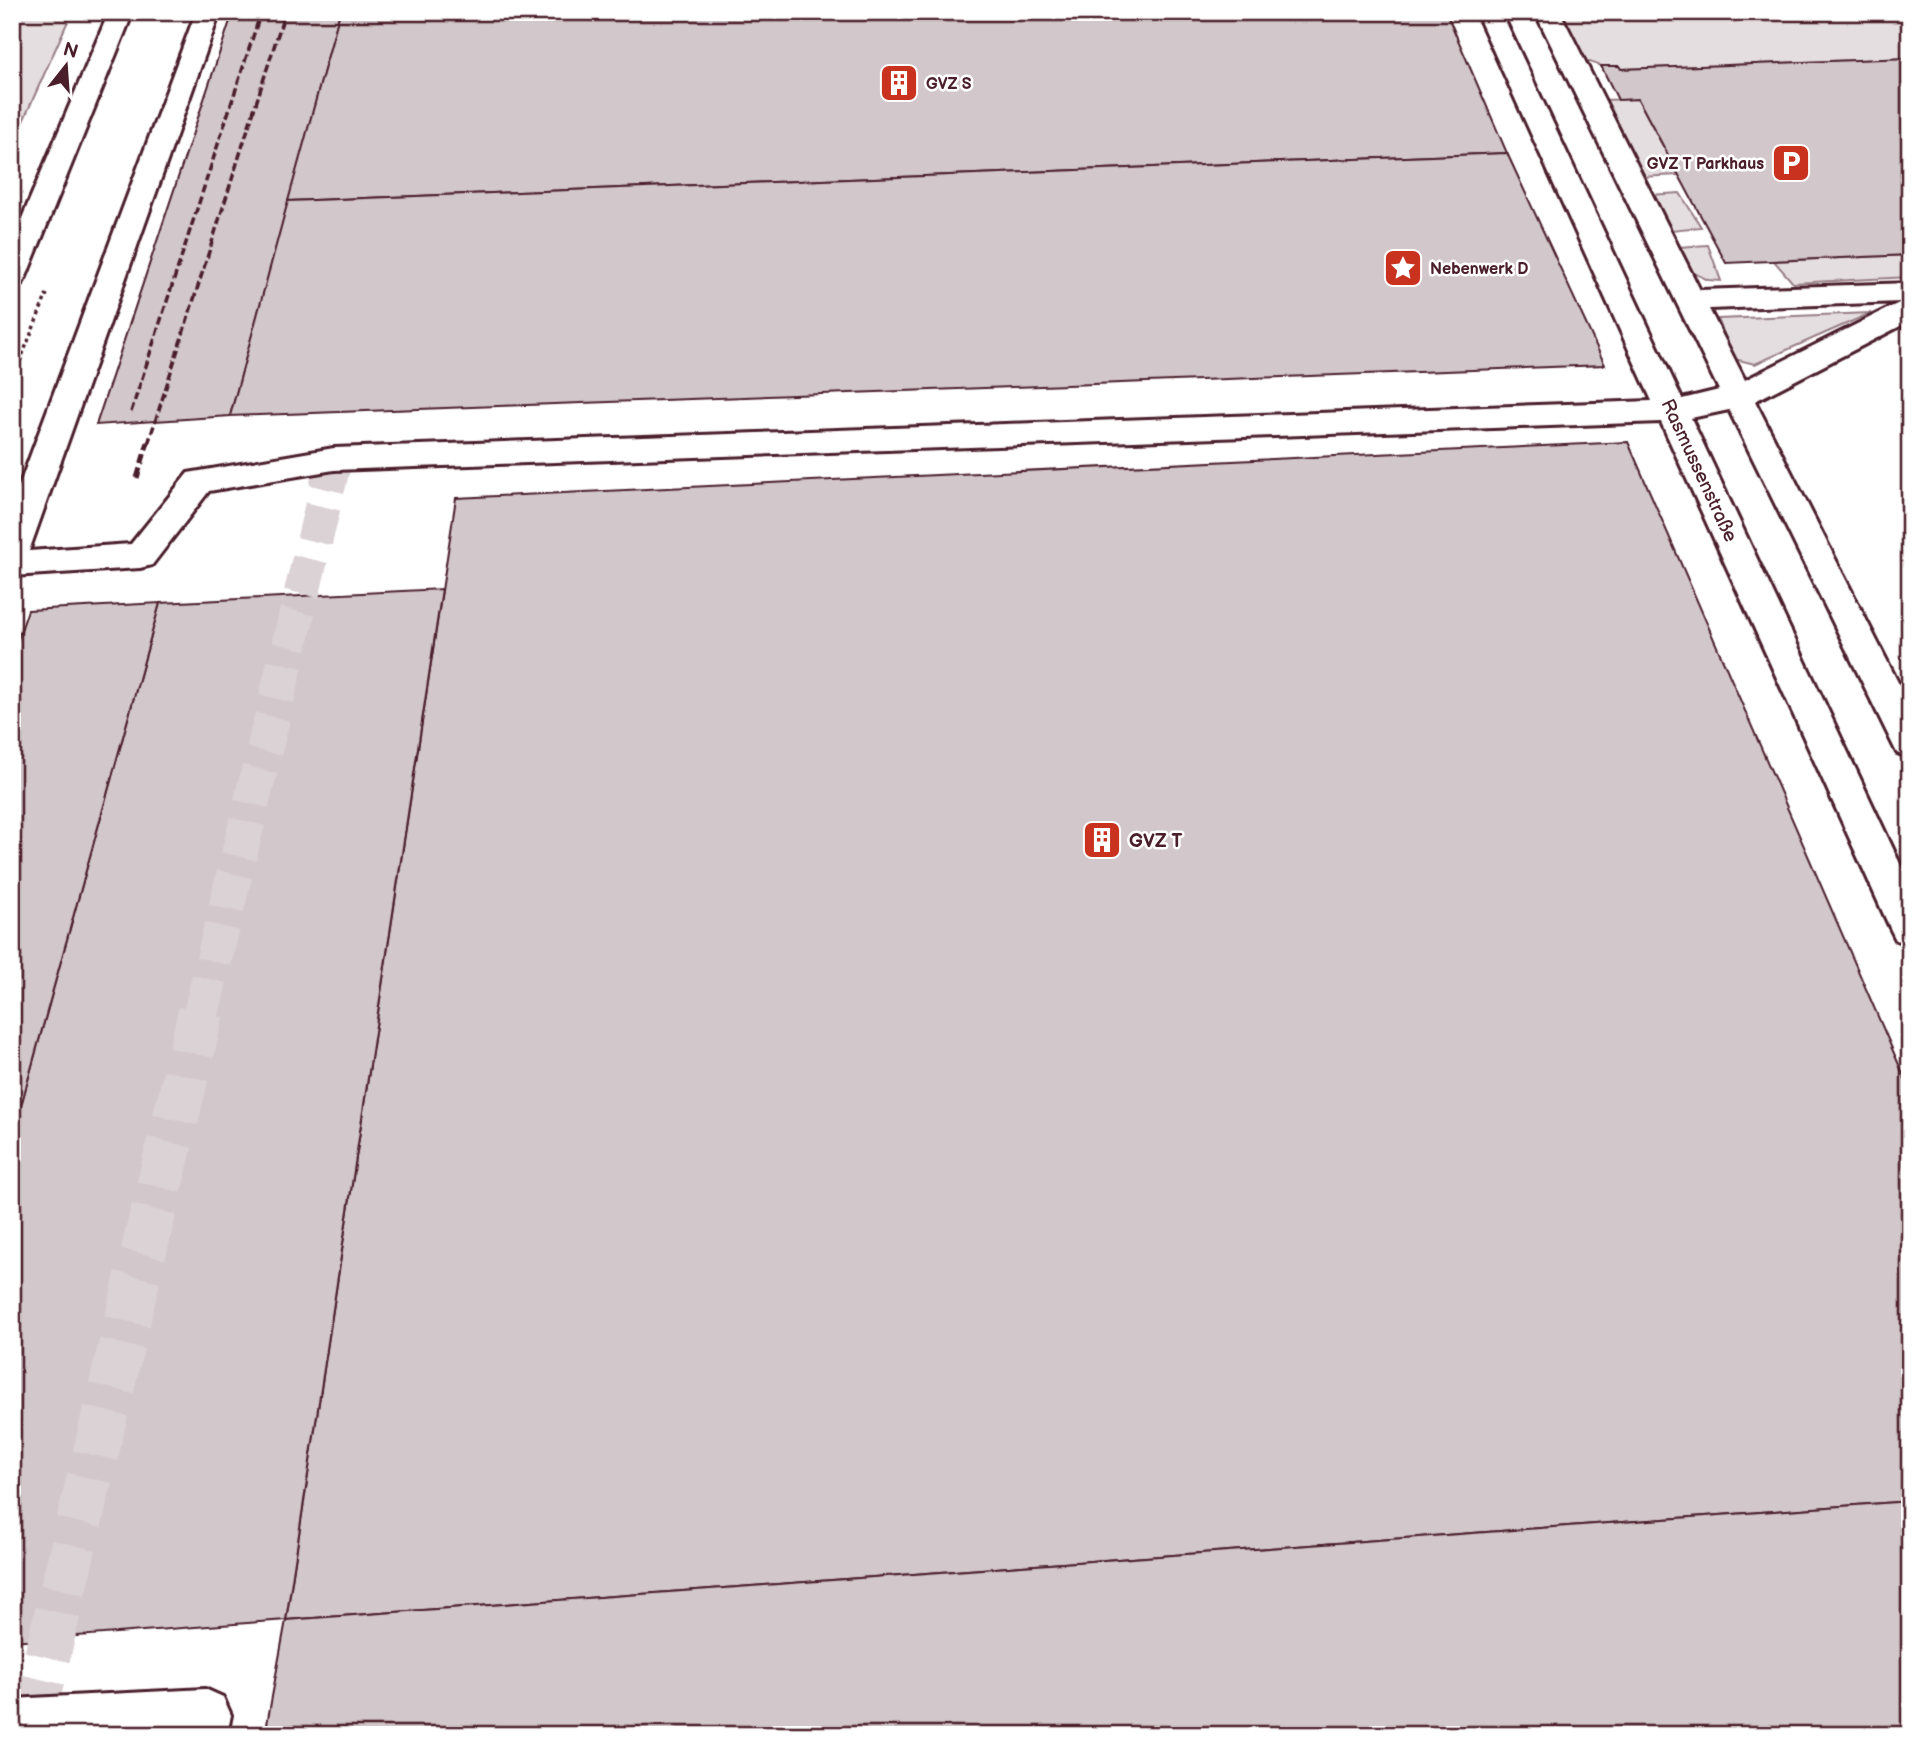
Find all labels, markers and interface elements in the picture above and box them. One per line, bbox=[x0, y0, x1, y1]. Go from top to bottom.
north arrow bbox=[32, 32, 102, 102]
text: N bbox=[60, 38, 81, 64]
building icon: GVZ S bbox=[878, 62, 920, 104]
place label: GVZ S bbox=[926, 75, 972, 94]
parking icon: GVZ T Parkhaus bbox=[1770, 142, 1812, 184]
place label: GVZ T Parkhaus bbox=[1647, 155, 1764, 174]
place icon: Nebenwerk D bbox=[1382, 247, 1424, 289]
place label: Nebenwerk D bbox=[1430, 260, 1528, 279]
street label: Rasmussenstraße bbox=[1655, 396, 1742, 546]
building icon: GVZ T bbox=[1081, 819, 1123, 861]
place label: GVZ T bbox=[1129, 830, 1182, 853]

